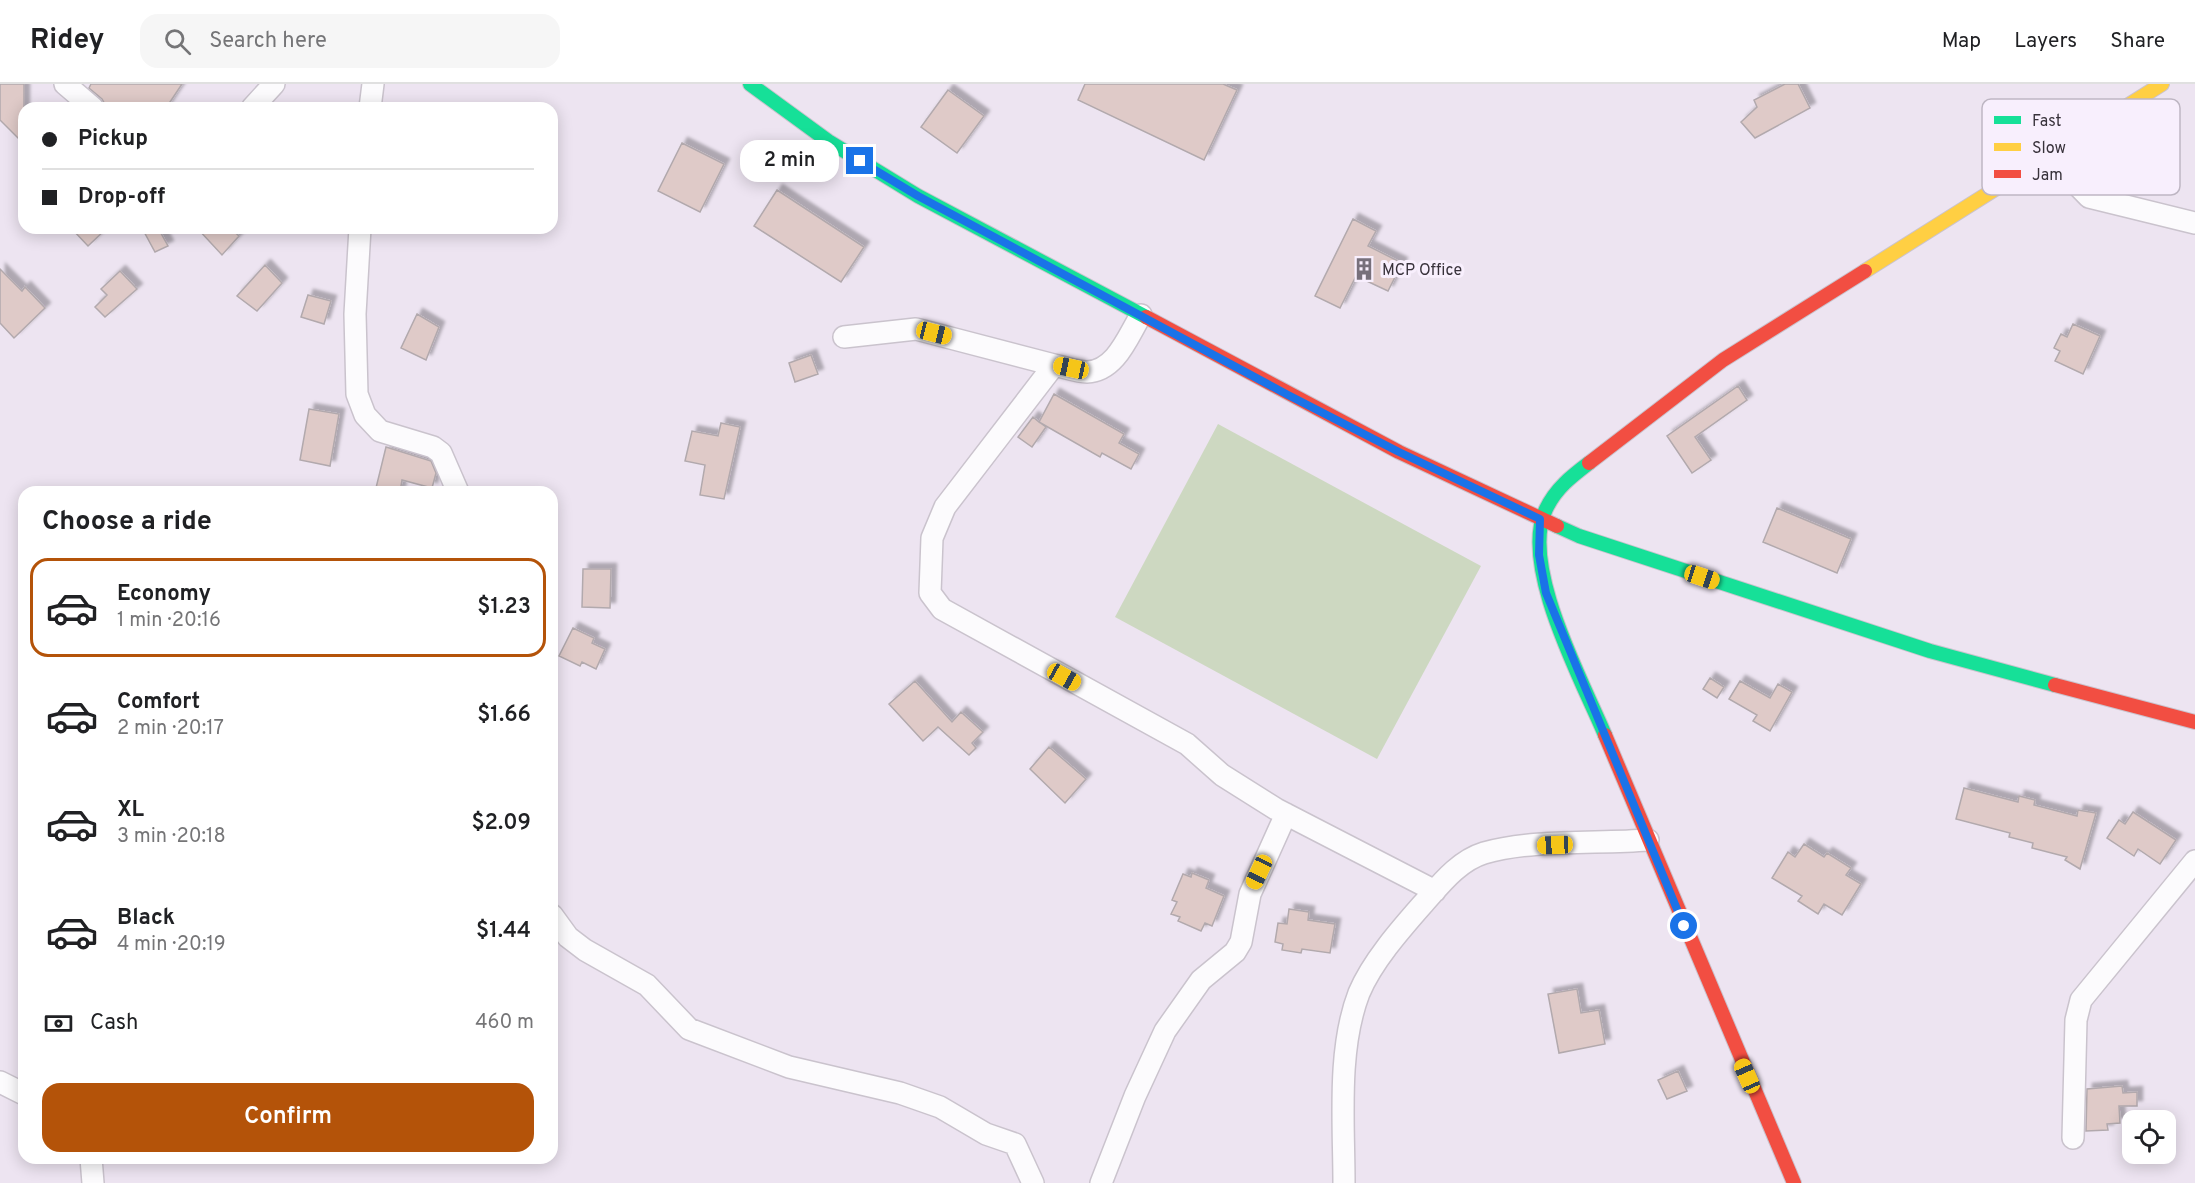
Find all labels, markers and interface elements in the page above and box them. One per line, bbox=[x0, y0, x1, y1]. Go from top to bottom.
search box bbox=[140, 14, 560, 68]
text: Ridey bbox=[30, 23, 104, 59]
icon: search bbox=[161, 25, 194, 58]
text: Search here bbox=[209, 28, 327, 55]
text: Map bbox=[1942, 28, 1981, 55]
text: Layers bbox=[2014, 28, 2077, 55]
text: Share bbox=[2110, 28, 2165, 55]
legend bbox=[1982, 99, 2180, 195]
text: Fast bbox=[2032, 112, 2062, 132]
text: Pickup bbox=[78, 126, 148, 153]
text: Slow bbox=[2032, 139, 2066, 159]
callout: 2 min bbox=[740, 140, 839, 182]
route end bbox=[846, 147, 873, 174]
text: 2 min bbox=[764, 148, 815, 174]
text: Jam bbox=[2032, 166, 2063, 186]
text: Drop-off bbox=[78, 184, 165, 211]
building icon: MCP Office bbox=[1351, 256, 1377, 282]
place label: MCP Office bbox=[1382, 261, 1462, 281]
car bbox=[914, 320, 954, 346]
car bbox=[1052, 355, 1090, 381]
text: Choose a ride bbox=[42, 505, 212, 539]
car bbox=[1682, 563, 1722, 591]
icon: car bbox=[45, 581, 99, 635]
text: Economy bbox=[117, 581, 211, 608]
text: $1.23 bbox=[477, 594, 531, 621]
text: 1 min · 20:16 bbox=[117, 608, 221, 634]
car bbox=[1044, 660, 1084, 694]
icon: car bbox=[45, 689, 99, 743]
text: Comfort bbox=[117, 689, 200, 716]
text: $1.66 bbox=[477, 702, 531, 729]
text: 2 min · 20:17 bbox=[117, 716, 224, 742]
icon: car bbox=[45, 797, 99, 851]
text: XL bbox=[117, 797, 144, 824]
text: $2.09 bbox=[471, 810, 531, 837]
text: 3 min · 20:18 bbox=[117, 824, 226, 850]
car bbox=[1537, 835, 1573, 855]
car bbox=[1243, 852, 1275, 892]
icon: car bbox=[45, 905, 99, 959]
text: Black bbox=[117, 905, 175, 932]
route start bbox=[1670, 912, 1697, 939]
text: $1.44 bbox=[476, 918, 531, 945]
text: 4 min · 20:19 bbox=[117, 932, 226, 958]
icon: cash bbox=[42, 1007, 75, 1040]
text: Cash bbox=[90, 1010, 139, 1037]
text: 460 m bbox=[475, 1010, 534, 1036]
car bbox=[1731, 1056, 1763, 1096]
button: Confirm bbox=[42, 1083, 534, 1152]
map controls bbox=[2122, 1110, 2176, 1164]
button: locate bbox=[2122, 1110, 2176, 1164]

